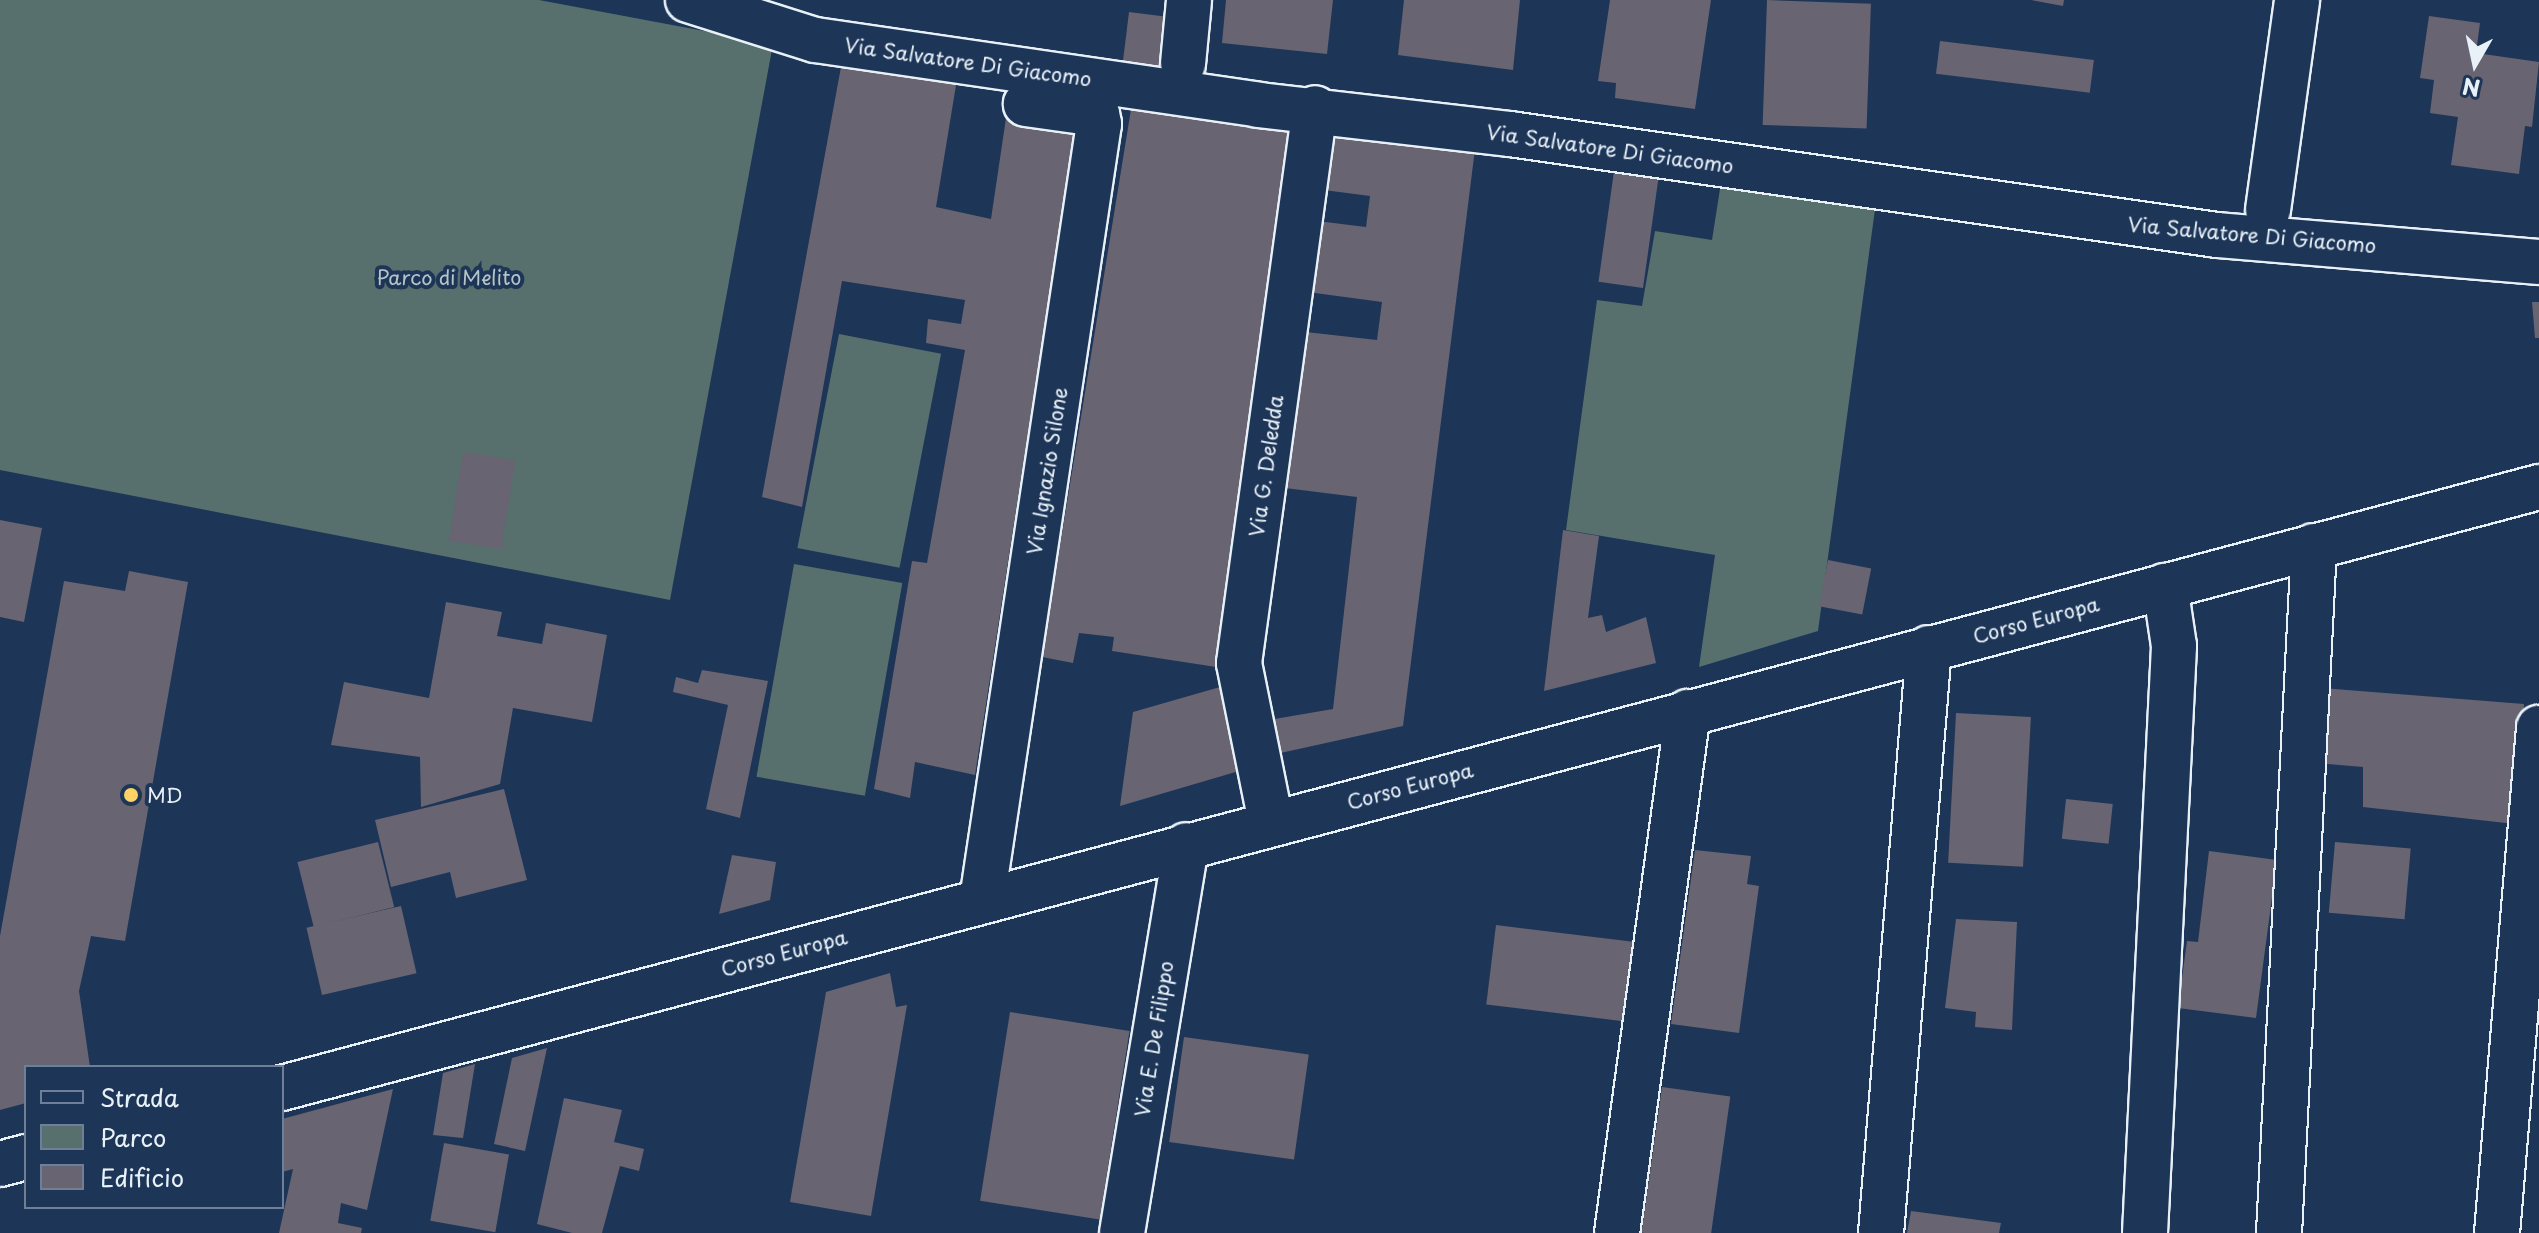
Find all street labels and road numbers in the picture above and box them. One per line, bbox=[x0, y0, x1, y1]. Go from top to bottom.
street label: Via Salvatore Di Giacomo bbox=[843, 33, 1093, 91]
street label: Via Salvatore Di Giacomo bbox=[1485, 120, 1735, 178]
street label: Via Salvatore Di Giacomo bbox=[2127, 212, 2377, 258]
street label: Via Ignazio Silone bbox=[1022, 385, 1072, 557]
street label: Via G. Deledda bbox=[1244, 393, 1288, 539]
street label: Corso Europa bbox=[1970, 592, 2102, 648]
street label: Corso Europa bbox=[1344, 758, 1476, 814]
street label: Corso Europa bbox=[718, 925, 850, 981]
street label: Via E. De Filippo bbox=[1130, 959, 1178, 1119]

